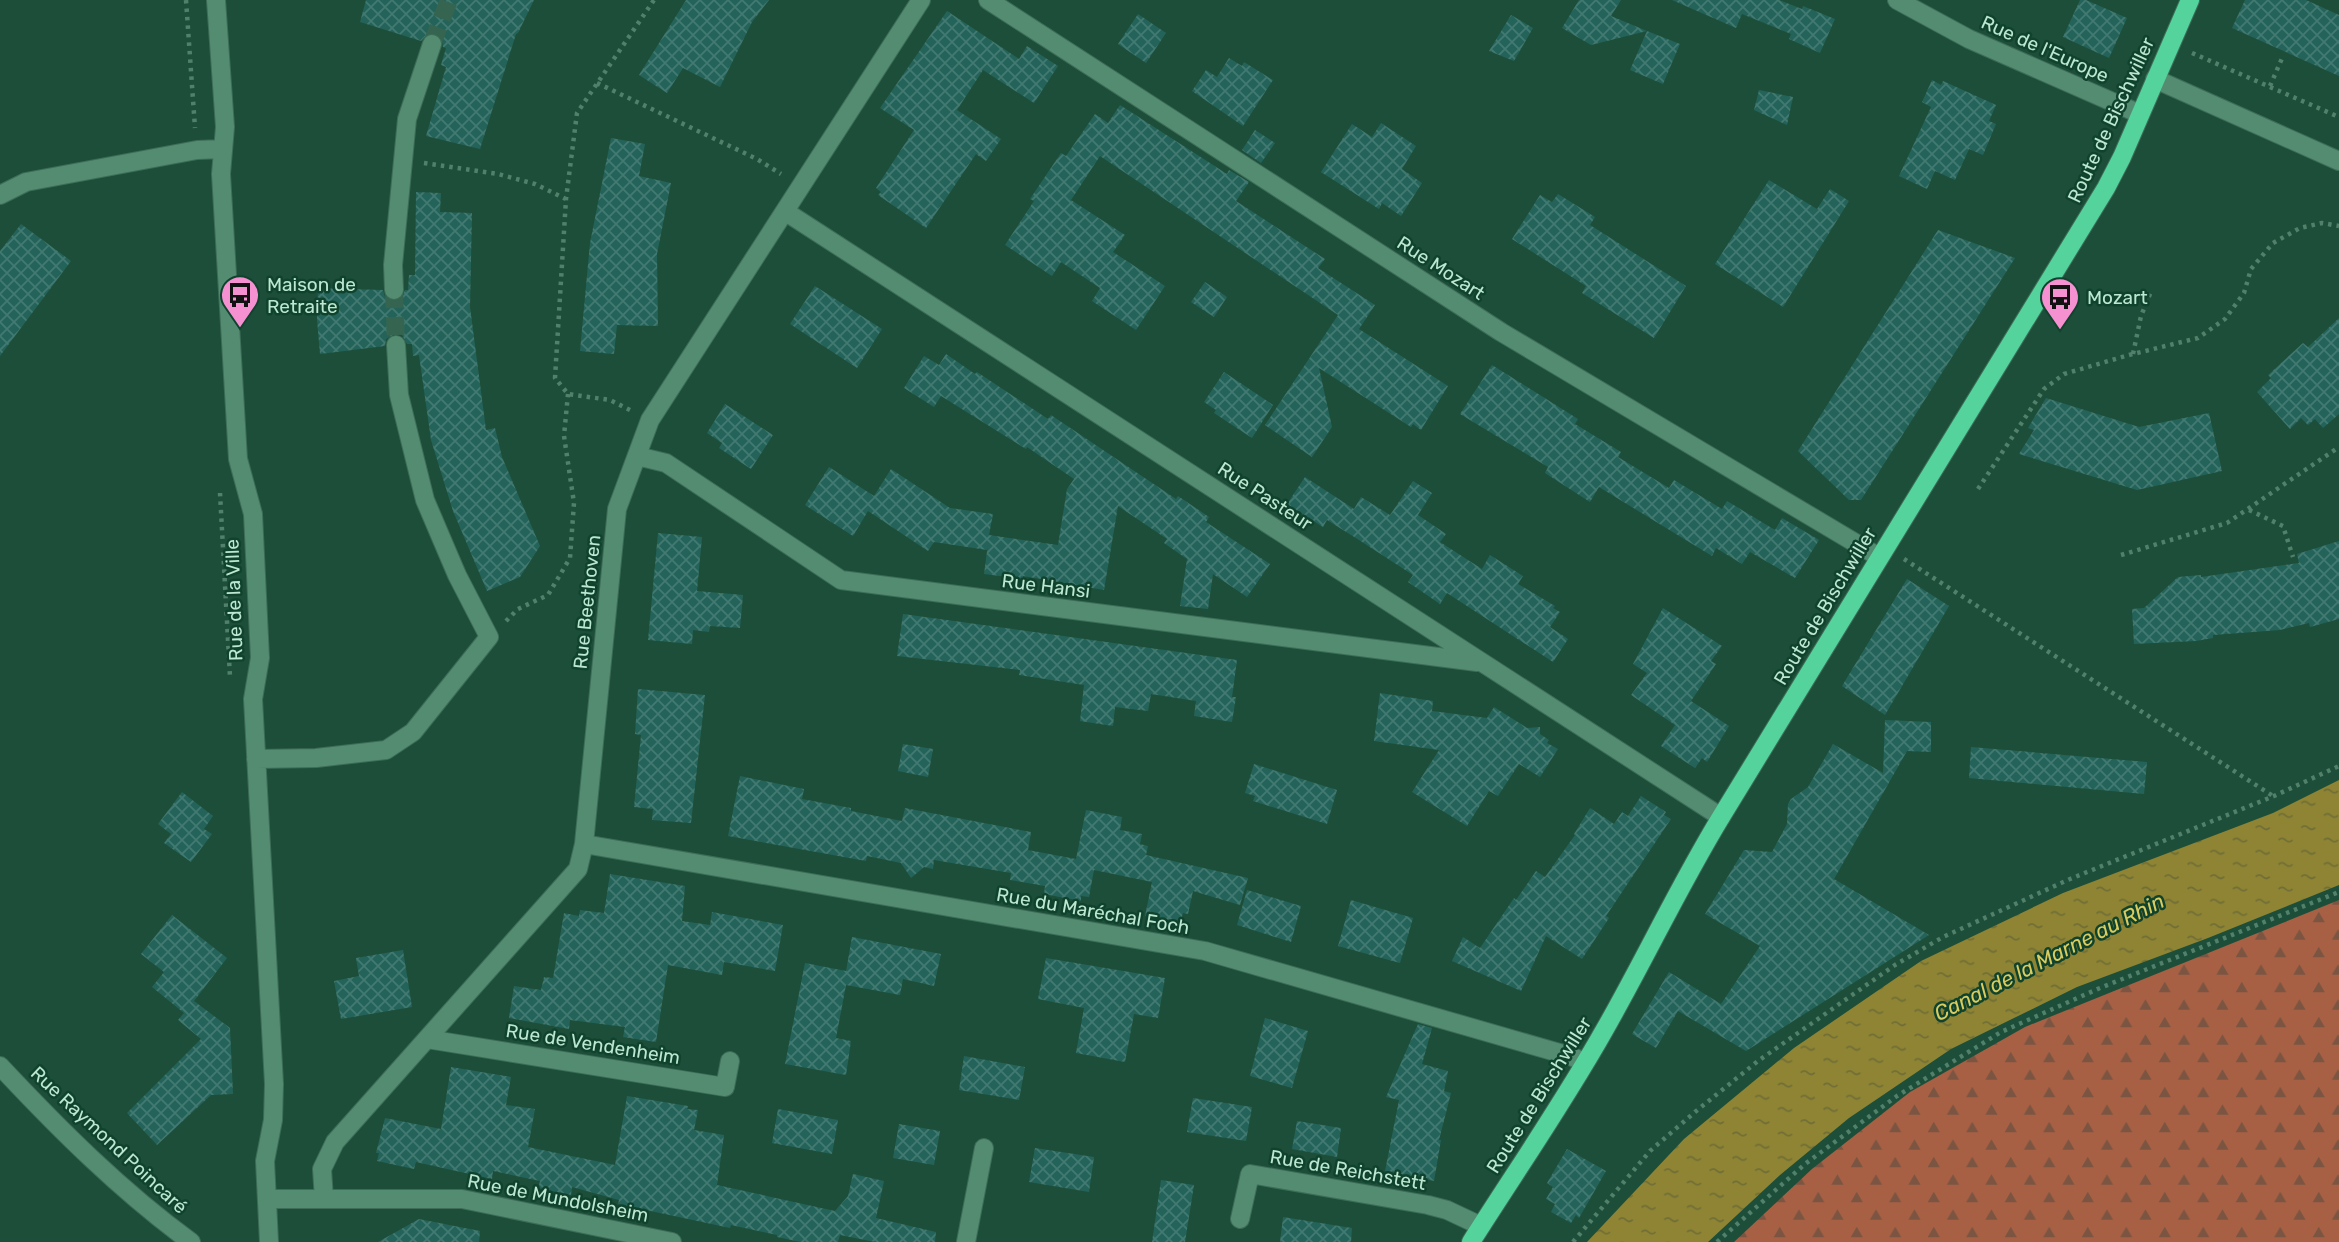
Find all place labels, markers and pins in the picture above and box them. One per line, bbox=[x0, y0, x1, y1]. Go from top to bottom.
place label: Maison de Retraite bbox=[267, 273, 356, 318]
bus stop icon: Maison de Retraite bbox=[219, 274, 261, 329]
bus stop icon: Mozart bbox=[2039, 276, 2081, 331]
place label: Mozart bbox=[2087, 286, 2148, 309]

